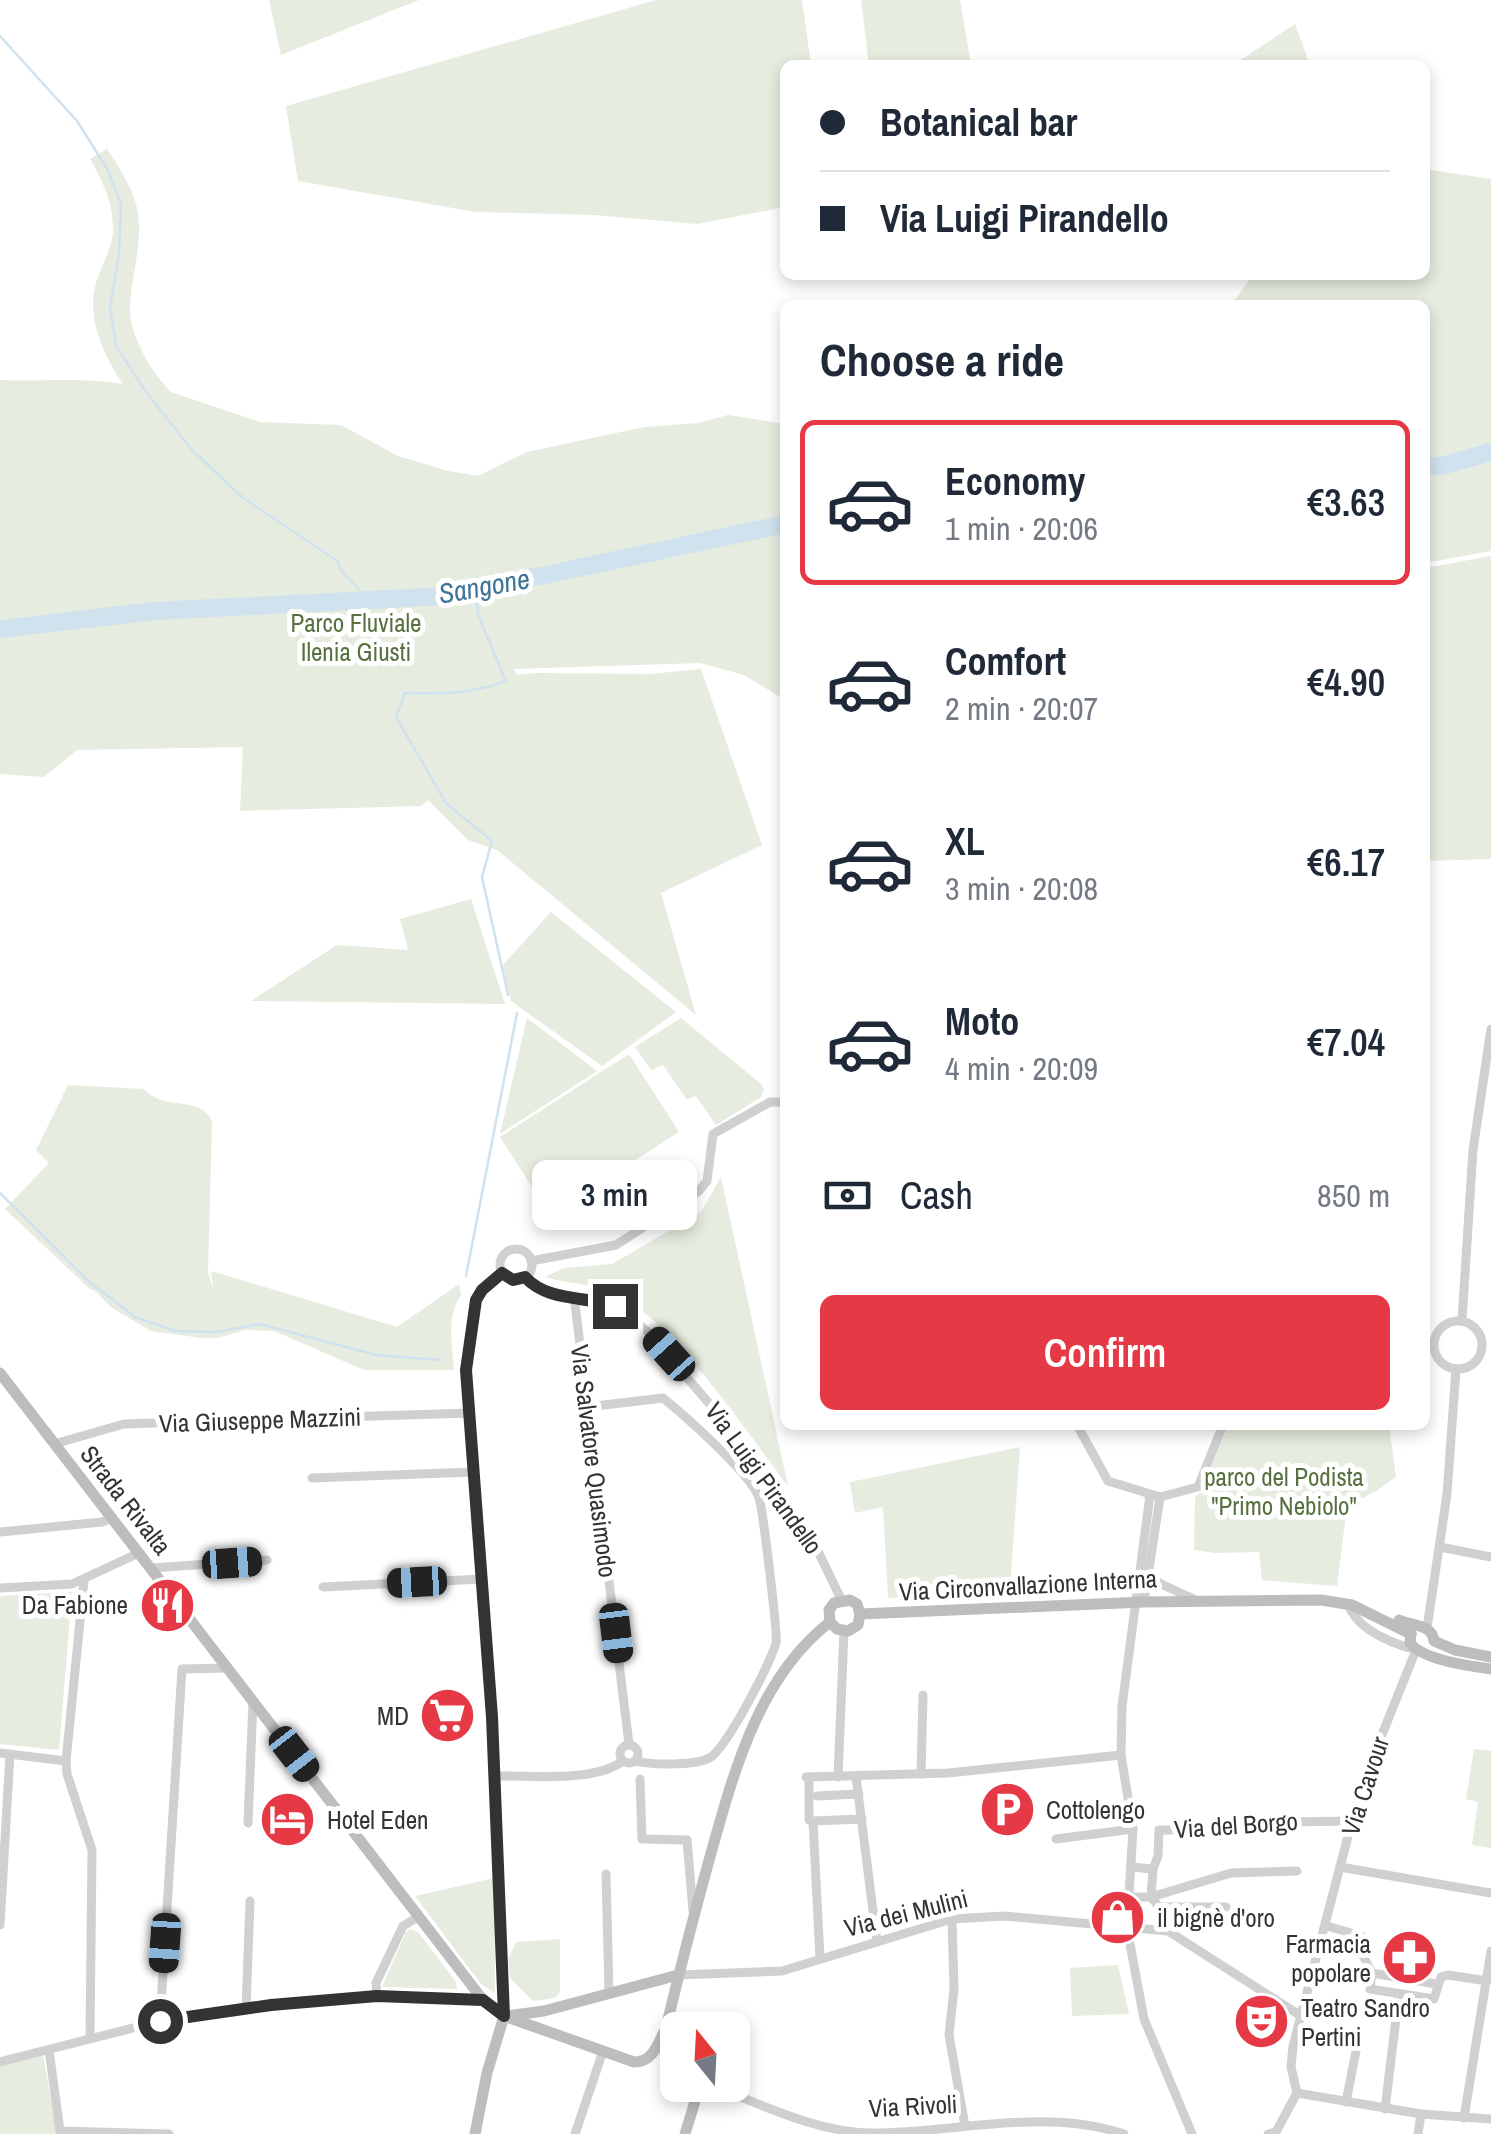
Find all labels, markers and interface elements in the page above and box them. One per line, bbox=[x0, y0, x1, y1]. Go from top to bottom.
text: Botanical bar bbox=[880, 97, 1077, 148]
text: Via Luigi Pirandello bbox=[880, 193, 1169, 244]
text: Choose a ride bbox=[820, 329, 1064, 390]
text: Economy bbox=[945, 456, 1085, 507]
icon: car bbox=[825, 458, 915, 548]
text: €3.63 bbox=[1307, 477, 1385, 528]
text: 1 min · 20:06 bbox=[945, 507, 1098, 550]
water label: Sangone bbox=[435, 559, 533, 613]
park label: Parco Fluviale Ilenia Giusti bbox=[290, 606, 422, 669]
text: Comfort bbox=[945, 636, 1066, 687]
icon: car bbox=[825, 638, 915, 728]
text: €4.90 bbox=[1307, 657, 1385, 708]
text: 2 min · 20:07 bbox=[945, 687, 1098, 730]
text: XL bbox=[945, 816, 985, 867]
icon: car bbox=[825, 818, 915, 908]
text: €6.17 bbox=[1307, 837, 1385, 888]
text: 3 min · 20:08 bbox=[945, 867, 1098, 910]
text: Moto bbox=[945, 996, 1019, 1047]
icon: car bbox=[825, 998, 915, 1088]
text: €7.04 bbox=[1307, 1017, 1385, 1068]
text: 4 min · 20:09 bbox=[945, 1047, 1098, 1090]
callout: 3 min bbox=[532, 1161, 698, 1231]
icon: cash bbox=[820, 1168, 875, 1223]
text: Cash bbox=[900, 1170, 973, 1221]
text: 3 min bbox=[581, 1173, 648, 1216]
text: 850 m bbox=[1317, 1174, 1390, 1217]
route end bbox=[593, 1284, 638, 1329]
button: Confirm bbox=[820, 1295, 1390, 1410]
car bbox=[638, 1322, 700, 1386]
street label: Via Salvatore Quasimodo bbox=[563, 1343, 625, 1579]
street label: Via Luigi Pirandello bbox=[697, 1395, 831, 1561]
street label: Via Giuseppe Mazzini bbox=[158, 1399, 362, 1441]
street label: Strada Rivalta bbox=[73, 1438, 180, 1562]
park label: parco del Podista "Primo Nebiolo" bbox=[1204, 1460, 1364, 1523]
car bbox=[201, 1546, 263, 1580]
street label: Via Circonvallazione Interna bbox=[898, 1561, 1158, 1609]
car bbox=[386, 1565, 448, 1599]
restaurant icon: Da Fabione bbox=[137, 1575, 197, 1635]
place label: Da Fabione bbox=[22, 1588, 128, 1622]
car bbox=[597, 1601, 635, 1665]
supermarket icon: MD bbox=[418, 1686, 478, 1746]
place label: MD bbox=[377, 1699, 409, 1733]
car bbox=[264, 1721, 324, 1787]
street label: Via Cavour bbox=[1333, 1732, 1397, 1840]
parking icon: Cottolengo bbox=[977, 1780, 1037, 1840]
hotel icon: Hotel Eden bbox=[258, 1790, 318, 1850]
place label: Cottolengo bbox=[1046, 1793, 1145, 1827]
place label: Hotel Eden bbox=[327, 1803, 428, 1837]
street label: Via del Borgo bbox=[1173, 1804, 1299, 1846]
street label: Via dei Mulini bbox=[841, 1881, 971, 1945]
shop icon: il bignè d'oro bbox=[1088, 1888, 1148, 1948]
place label: il bignè d'oro bbox=[1157, 1901, 1275, 1935]
car bbox=[148, 1912, 182, 1974]
place label: Farmacia popolare bbox=[1285, 1927, 1372, 1990]
pharmacy icon: Farmacia popolare bbox=[1380, 1928, 1440, 1988]
place label: Teatro Sandro Pertini bbox=[1301, 1991, 1430, 2054]
theatre icon: Teatro Sandro Pertini bbox=[1232, 1992, 1292, 2052]
route start bbox=[138, 1999, 183, 2044]
north arrow bbox=[660, 2012, 750, 2102]
map controls bbox=[660, 2012, 750, 2102]
street label: Via Rivoli bbox=[868, 2087, 958, 2125]

